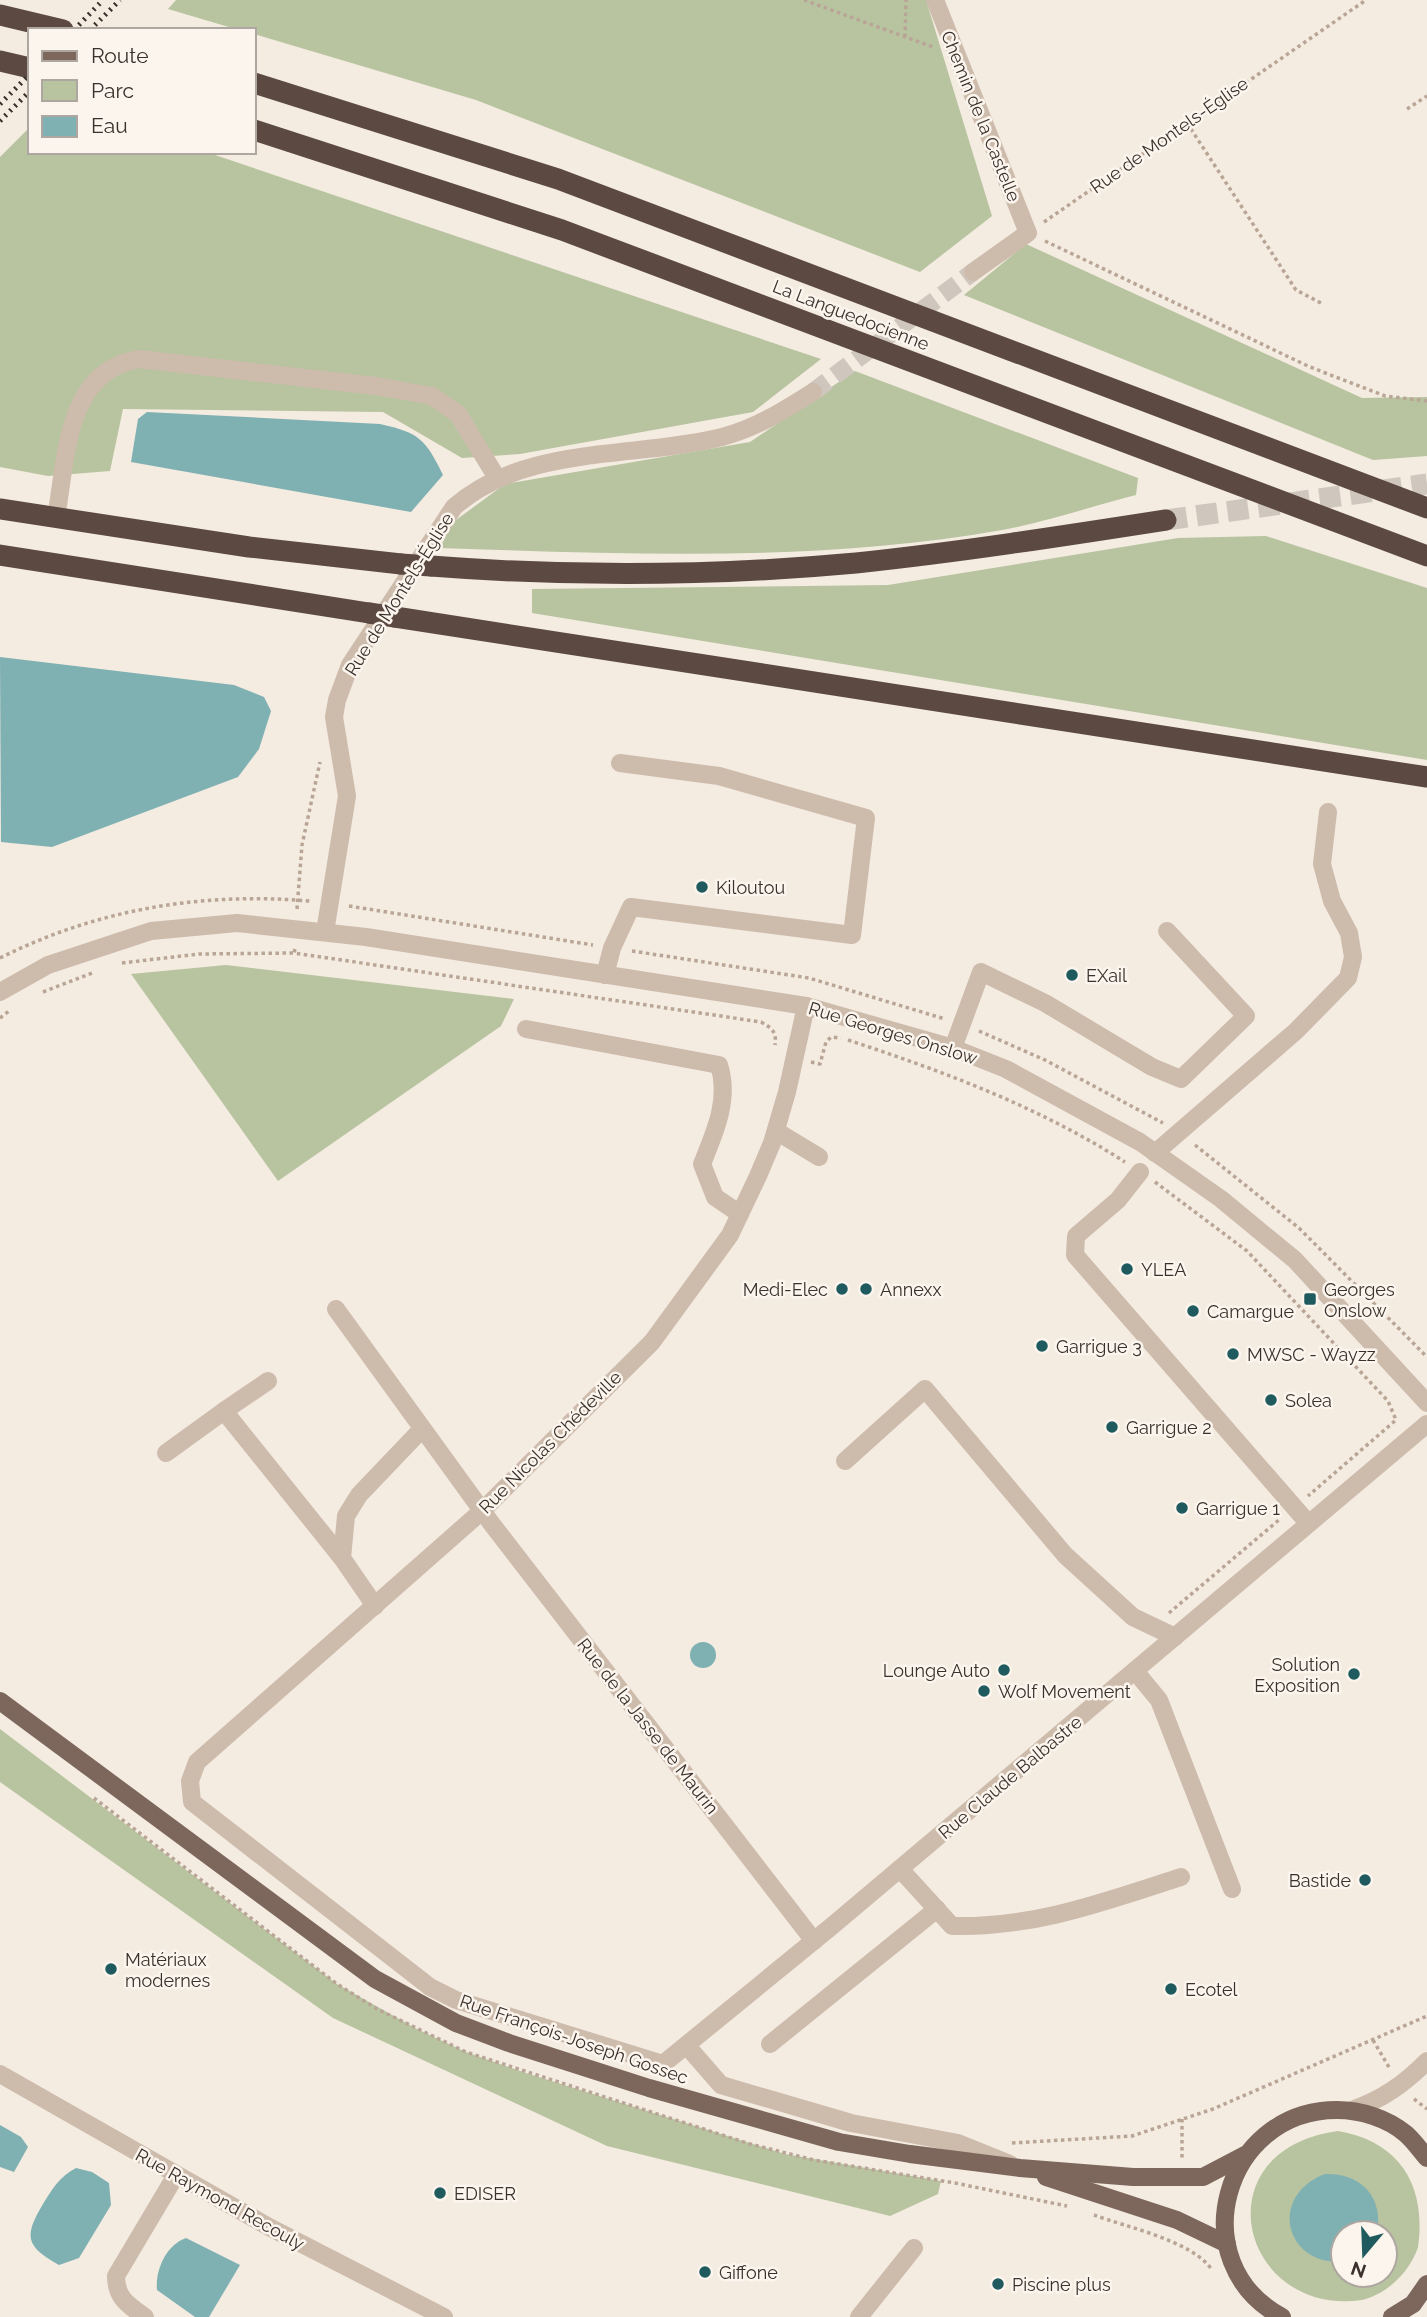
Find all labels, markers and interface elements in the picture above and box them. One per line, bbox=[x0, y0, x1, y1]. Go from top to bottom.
legend bbox=[28, 28, 256, 154]
street label: Chemin de la Castelle bbox=[937, 28, 1025, 205]
text: Route bbox=[91, 43, 149, 68]
street label: Rue de Montels-Église bbox=[1085, 71, 1252, 198]
text: Parc bbox=[91, 78, 134, 103]
text: Eau bbox=[91, 113, 128, 138]
street label: La Languedocienne bbox=[770, 275, 933, 355]
street label: Rue de Montels-Église bbox=[339, 508, 458, 679]
place label: Kiloutou bbox=[716, 877, 785, 898]
marker: Kiloutou bbox=[694, 879, 710, 895]
place label: EXail bbox=[1086, 965, 1127, 986]
marker: EXail bbox=[1064, 967, 1080, 983]
street label: Rue Georges Onslow bbox=[806, 997, 980, 1069]
place label: YLEA bbox=[1141, 1259, 1186, 1280]
marker: YLEA bbox=[1119, 1261, 1135, 1277]
place label: Medi-Elec bbox=[743, 1279, 828, 1300]
place label: Annexx bbox=[880, 1279, 942, 1300]
place label: Georges Onslow bbox=[1324, 1279, 1395, 1321]
marker: Medi-Elec bbox=[834, 1281, 850, 1297]
marker: Annexx bbox=[858, 1281, 874, 1297]
marker: Georges Onslow bbox=[1302, 1291, 1318, 1307]
place label: Camargue bbox=[1207, 1301, 1294, 1322]
marker: Camargue bbox=[1185, 1303, 1201, 1319]
place label: Garrigue 3 bbox=[1056, 1336, 1142, 1357]
marker: Garrigue 3 bbox=[1034, 1338, 1050, 1354]
place label: MWSC - Wayzz bbox=[1247, 1344, 1376, 1365]
marker: MWSC - Wayzz bbox=[1225, 1346, 1241, 1362]
street label: Rue Nicolas Chédeville bbox=[474, 1366, 626, 1518]
place label: Solea bbox=[1285, 1390, 1332, 1411]
marker: Solea bbox=[1263, 1392, 1279, 1408]
place label: Garrigue 2 bbox=[1126, 1417, 1212, 1438]
marker: Garrigue 2 bbox=[1104, 1419, 1120, 1435]
place label: Garrigue 1 bbox=[1196, 1498, 1280, 1519]
marker: Garrigue 1 bbox=[1174, 1500, 1190, 1516]
street label: Rue de la Jasse de Maurin bbox=[573, 1634, 723, 1818]
place label: Solution Exposition bbox=[1254, 1654, 1340, 1696]
place label: Lounge Auto bbox=[883, 1660, 990, 1681]
marker: Lounge Auto bbox=[996, 1662, 1012, 1678]
marker: Solution Exposition bbox=[1346, 1666, 1362, 1682]
place label: Wolf Movement bbox=[998, 1681, 1131, 1702]
marker: Wolf Movement bbox=[976, 1683, 992, 1699]
street label: Rue Claude Balbastre bbox=[934, 1711, 1086, 1843]
place label: Bastide bbox=[1289, 1870, 1351, 1891]
marker: Bastide bbox=[1357, 1872, 1373, 1888]
place label: Matériaux modernes bbox=[125, 1949, 210, 1991]
marker: Matériaux modernes bbox=[103, 1961, 119, 1977]
place label: Ecotel bbox=[1185, 1979, 1237, 2000]
marker: Ecotel bbox=[1163, 1981, 1179, 1997]
street label: Rue François-Joseph Gossec bbox=[457, 1990, 691, 2088]
street label: Rue Raymond Recouly bbox=[132, 2144, 308, 2254]
place label: EDISER bbox=[454, 2183, 516, 2204]
marker: EDISER bbox=[432, 2185, 448, 2201]
north arrow bbox=[1329, 2219, 1399, 2289]
text: N bbox=[1348, 2257, 1369, 2283]
place label: Giffone bbox=[719, 2262, 778, 2283]
marker: Giffone bbox=[697, 2264, 713, 2280]
place label: Piscine plus bbox=[1012, 2274, 1111, 2295]
marker: Piscine plus bbox=[990, 2276, 1006, 2292]

